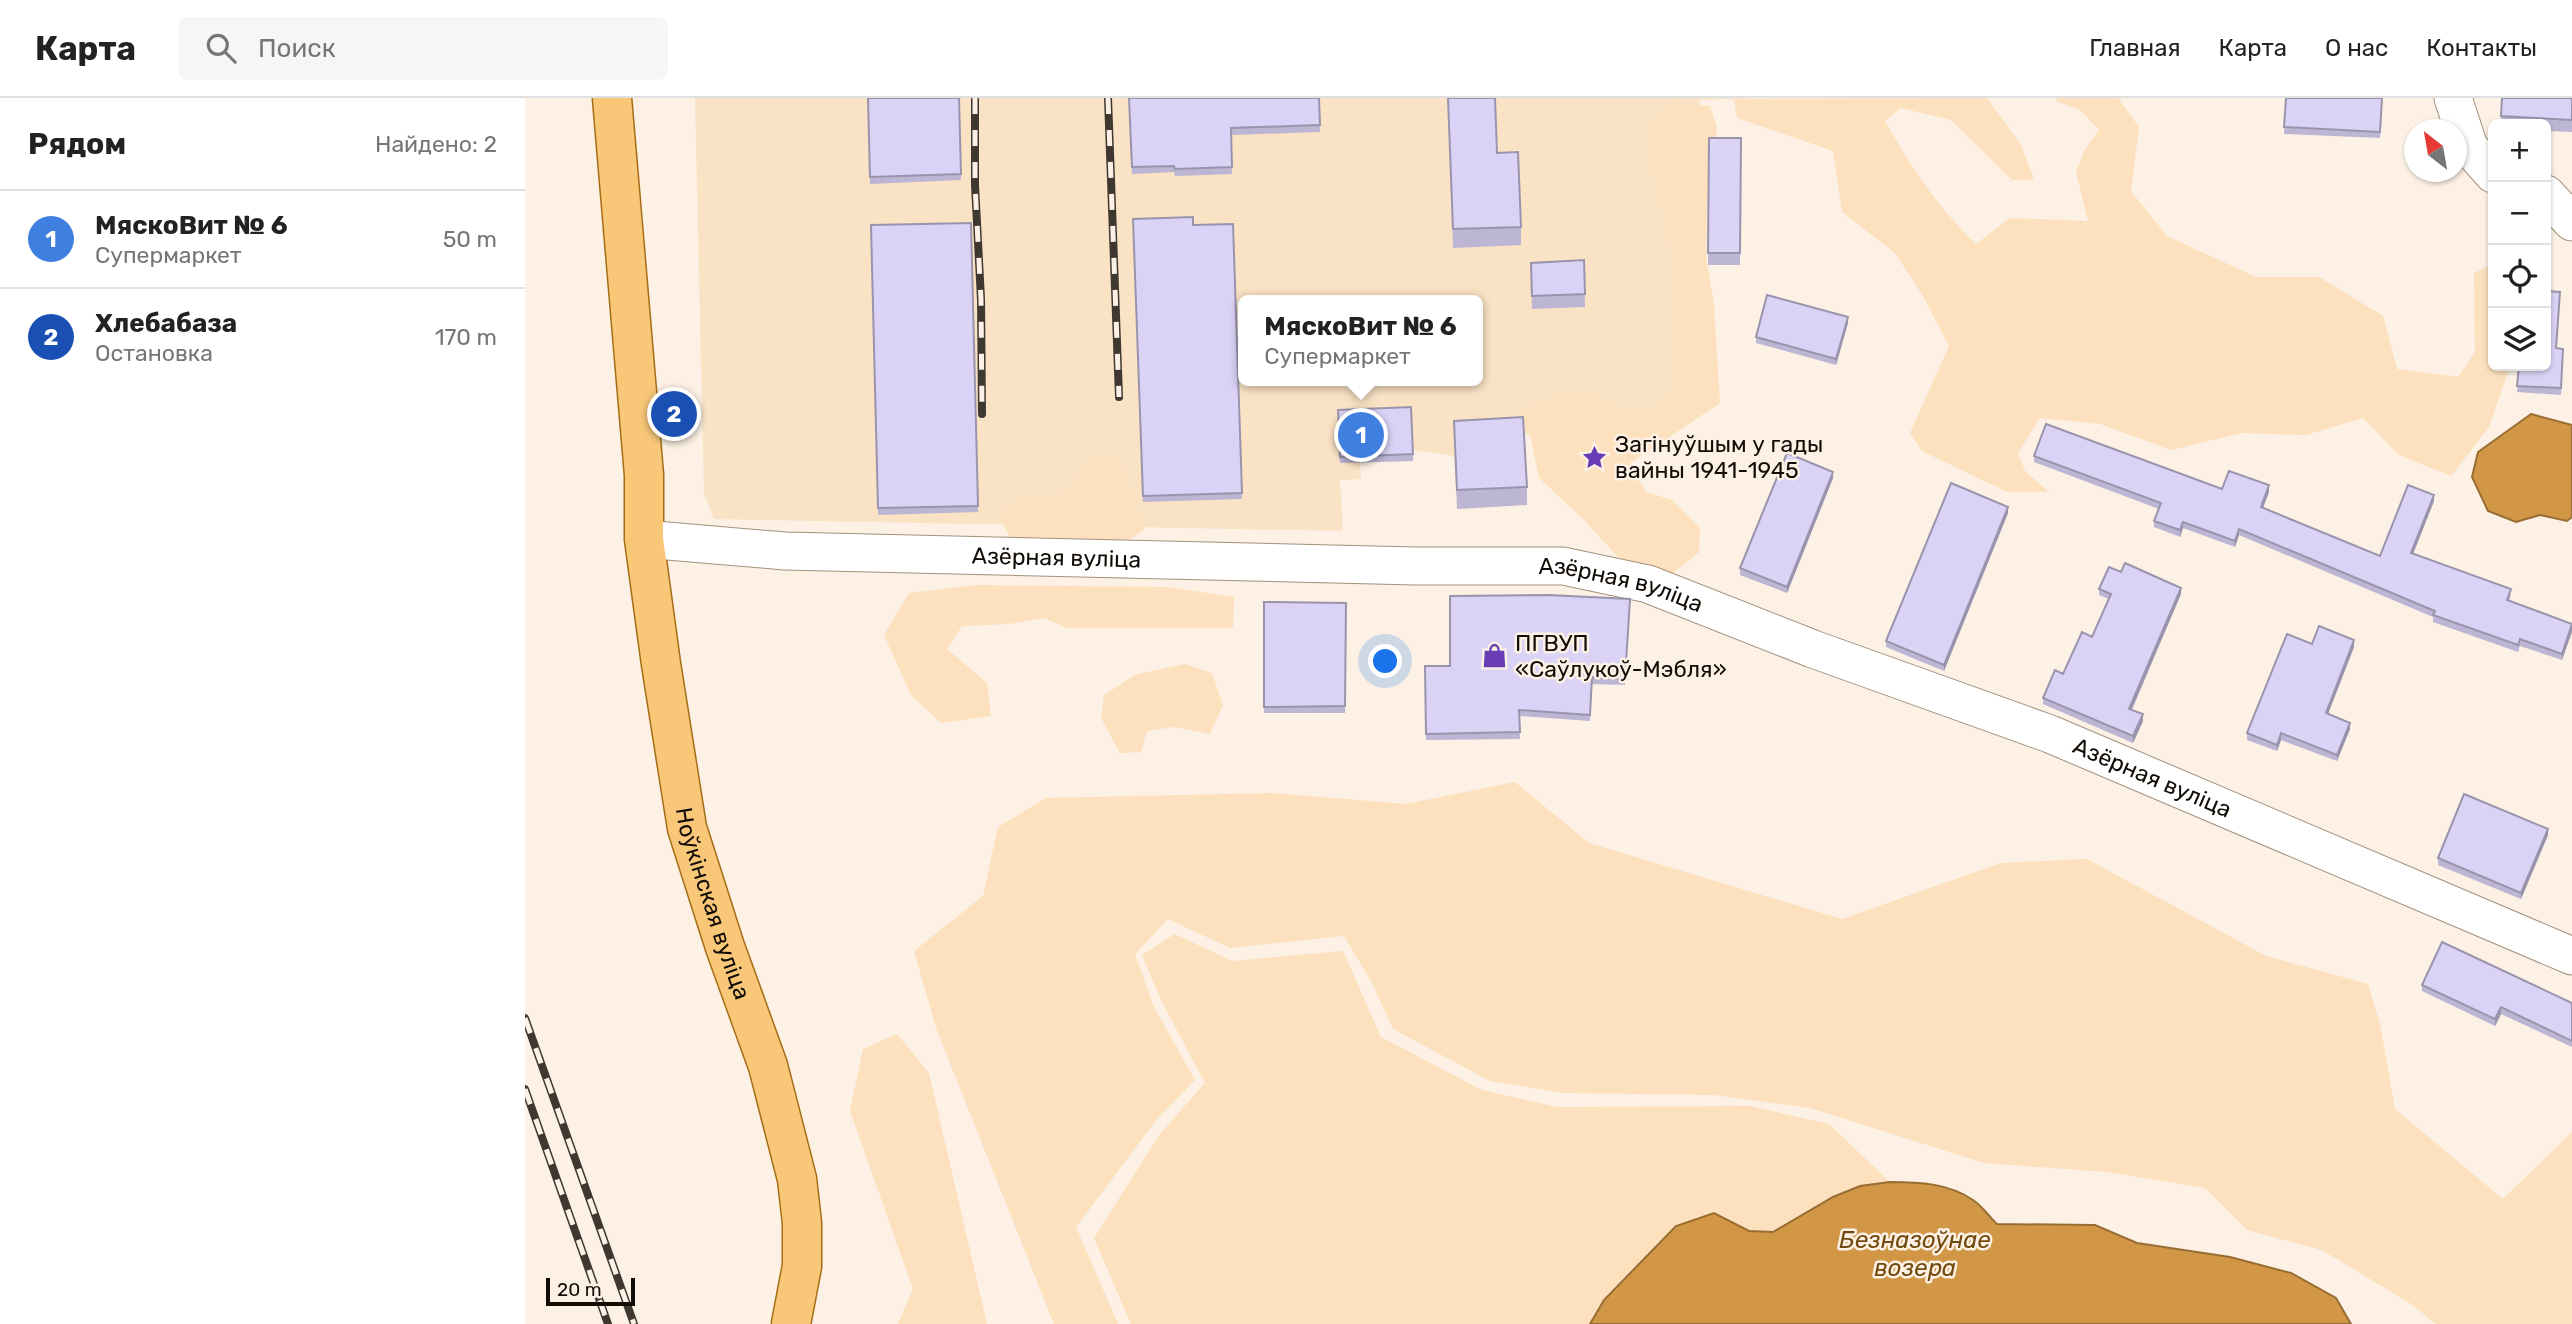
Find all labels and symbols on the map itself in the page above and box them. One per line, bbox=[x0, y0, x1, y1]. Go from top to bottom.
north arrow bbox=[2404, 119, 2467, 182]
pin: 2 bbox=[651, 388, 697, 440]
pin: 1 bbox=[1338, 409, 1384, 461]
place label: Загінуўшым у гады вайны 1941-1945 bbox=[1615, 430, 1823, 484]
place icon: Загінуўшым у гады вайны 1941-1945 bbox=[1581, 443, 1609, 471]
street label: Азёрная вуліца bbox=[971, 541, 1141, 573]
street label: Азёрная вуліца bbox=[1539, 552, 1707, 618]
place label: ПГВУП «Саўлукоў-Мэбля» bbox=[1515, 629, 1727, 683]
shop icon: ПГВУП «Саўлукоў-Мэбля» bbox=[1481, 642, 1509, 670]
your location bbox=[1368, 644, 1402, 678]
street label: Азёрная вуліца bbox=[2069, 732, 2236, 824]
street label: Ноўкінская вуліца bbox=[670, 805, 757, 1003]
water label: Безназоўнае возера bbox=[1839, 1226, 1991, 1282]
scale bar bbox=[546, 1275, 635, 1307]

